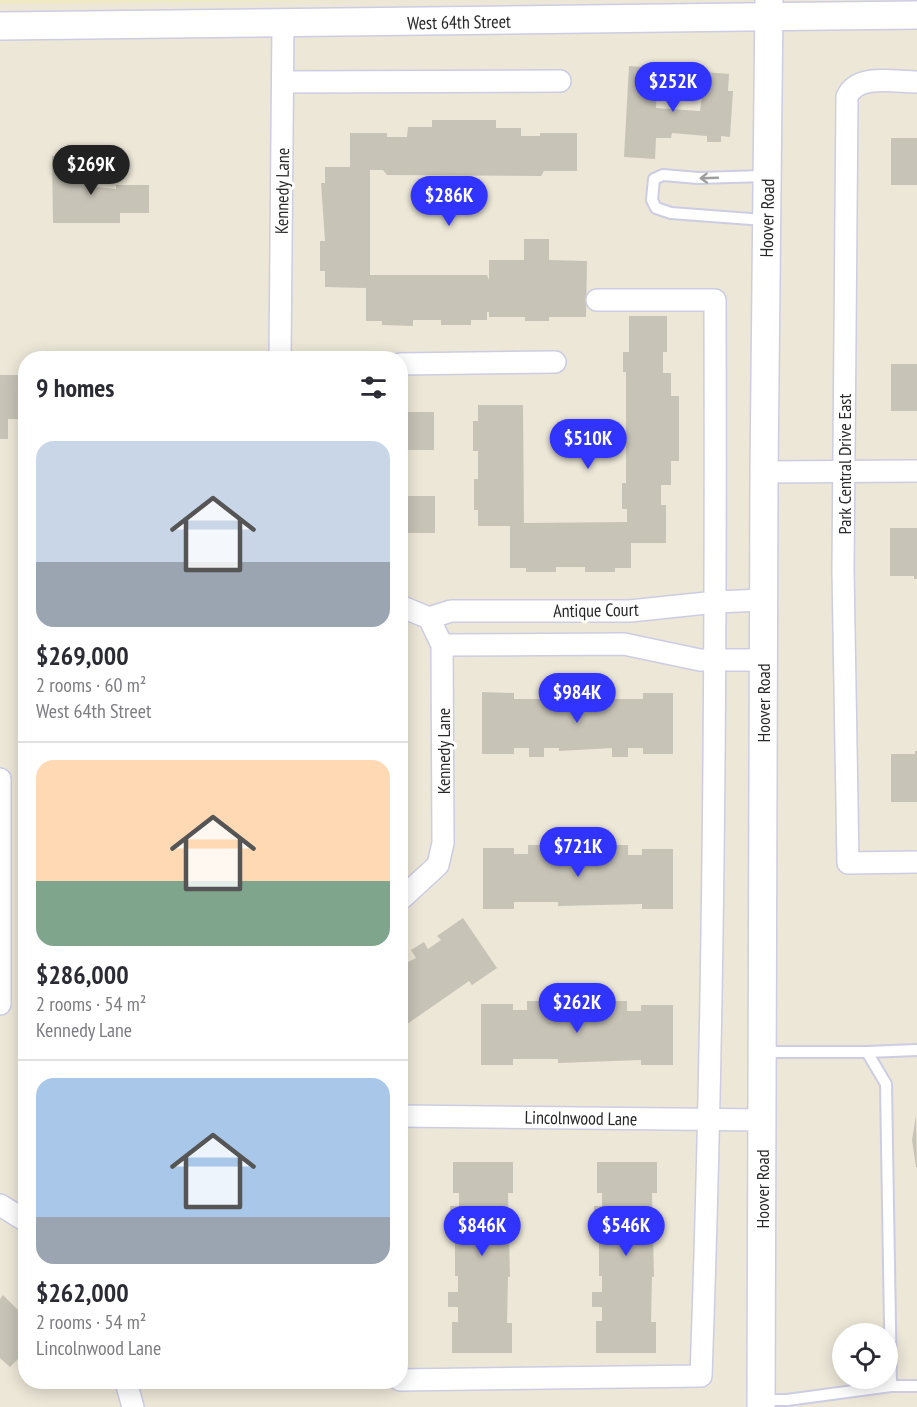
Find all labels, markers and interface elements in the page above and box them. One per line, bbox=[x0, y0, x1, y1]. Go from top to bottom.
street label: West 64th Street bbox=[407, 10, 511, 34]
pin: $252K bbox=[631, 62, 715, 113]
text: $252K bbox=[649, 68, 697, 94]
pin: $269K bbox=[49, 145, 133, 196]
street label: Kennedy Lane bbox=[270, 148, 294, 234]
text: $269K bbox=[67, 151, 115, 177]
one-way arrow bbox=[699, 172, 719, 183]
pin: $286K bbox=[407, 176, 491, 227]
street label: Hoover Road bbox=[755, 178, 779, 258]
text: $286K bbox=[425, 182, 473, 208]
text: 9 homes bbox=[36, 371, 114, 404]
icon: filters bbox=[357, 371, 390, 404]
street label: Park Central Drive East bbox=[833, 394, 856, 534]
pin: $510K bbox=[546, 419, 630, 470]
text: $510K bbox=[564, 425, 612, 451]
icon: home bbox=[159, 480, 267, 588]
street label: Antique Court bbox=[553, 598, 639, 622]
text: $269,000 bbox=[36, 639, 129, 672]
street label: Hoover Road bbox=[752, 664, 775, 742]
text: 2 rooms · 60 m² bbox=[36, 672, 146, 698]
pin: $984K bbox=[535, 673, 619, 724]
text: $984K bbox=[553, 679, 601, 705]
text: West 64th Street bbox=[36, 698, 151, 724]
street label: Kennedy Lane bbox=[432, 708, 455, 794]
icon: home bbox=[159, 799, 267, 907]
pin: $721K bbox=[536, 827, 620, 878]
text: $721K bbox=[554, 833, 602, 859]
text: $286,000 bbox=[36, 958, 129, 991]
pin: $262K bbox=[535, 983, 619, 1034]
text: $262K bbox=[553, 989, 601, 1015]
text: 2 rooms · 54 m² bbox=[36, 991, 146, 1017]
text: Kennedy Lane bbox=[36, 1017, 132, 1043]
street label: Lincolnwood Lane bbox=[524, 1106, 638, 1130]
icon: home bbox=[159, 1117, 267, 1225]
street label: Hoover Road bbox=[751, 1150, 774, 1228]
pin: $846K bbox=[440, 1206, 524, 1257]
pin: $546K bbox=[584, 1206, 668, 1257]
text: $846K bbox=[458, 1212, 506, 1238]
text: $546K bbox=[602, 1212, 650, 1238]
text: $262,000 bbox=[36, 1276, 129, 1309]
text: 2 rooms · 54 m² bbox=[36, 1309, 146, 1335]
map controls bbox=[832, 1323, 898, 1389]
button: locate bbox=[832, 1323, 898, 1389]
text: Lincolnwood Lane bbox=[36, 1335, 161, 1361]

